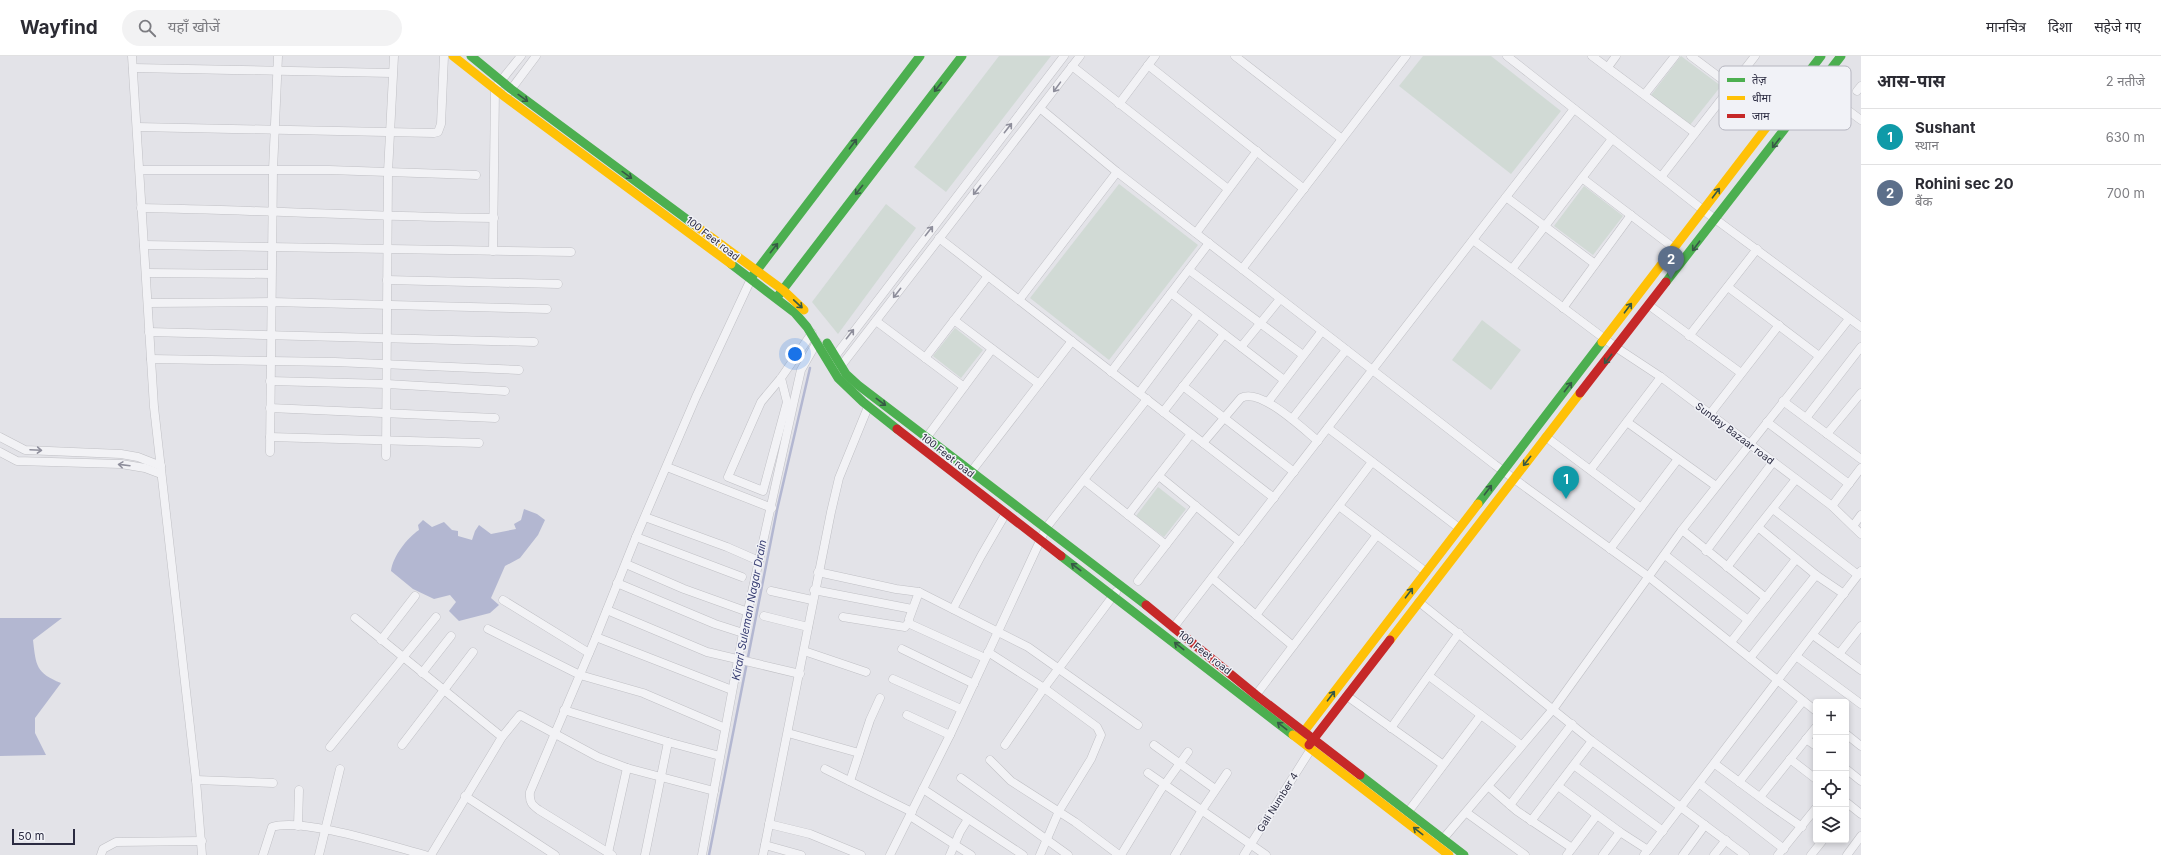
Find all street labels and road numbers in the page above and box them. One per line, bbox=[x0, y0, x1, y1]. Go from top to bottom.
street label: 100 Feet road bbox=[684, 214, 742, 262]
street label: Sunday Bazaar road bbox=[1693, 400, 1777, 466]
street label: 100 Feet road bbox=[919, 431, 977, 479]
street label: 100 Feet road bbox=[1176, 628, 1234, 676]
street label: Gali Number 4 bbox=[1254, 770, 1300, 834]

